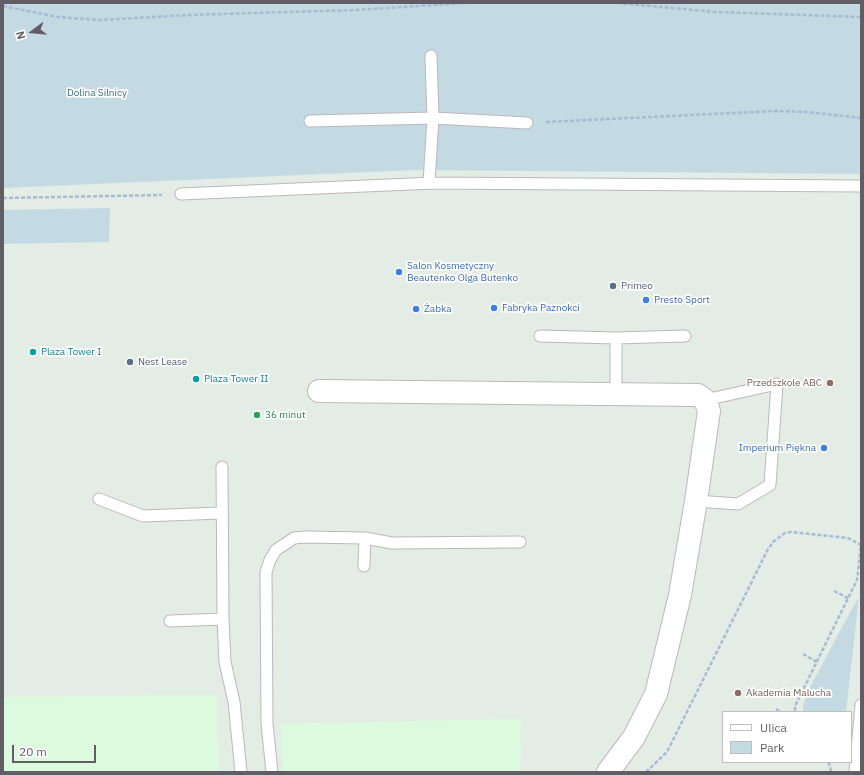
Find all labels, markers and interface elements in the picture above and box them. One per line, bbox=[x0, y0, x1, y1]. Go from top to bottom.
north arrow bbox=[12, 12, 52, 52]
text: N bbox=[13, 30, 28, 41]
park label: Dolina Silnicy bbox=[67, 87, 127, 99]
place label: Salon Kosmetyczny Beautenko Olga Butenko bbox=[407, 260, 518, 284]
marker: Salon Kosmetyczny Beautenko Olga Butenko bbox=[394, 267, 404, 277]
place label: Primeo bbox=[621, 280, 653, 292]
marker: Primeo bbox=[608, 281, 618, 291]
place label: Presto Sport bbox=[654, 294, 710, 306]
marker: Presto Sport bbox=[641, 295, 651, 305]
place label: Fabryka Paznokci bbox=[502, 302, 580, 314]
place label: Żabka bbox=[424, 303, 451, 315]
marker: Fabryka Paznokci bbox=[489, 303, 499, 313]
marker: Żabka bbox=[411, 304, 421, 314]
place label: Plaza Tower I bbox=[41, 346, 101, 358]
marker: Plaza Tower I bbox=[28, 347, 38, 357]
place label: Nest Lease bbox=[138, 356, 187, 368]
marker: Nest Lease bbox=[125, 357, 135, 367]
place label: Plaza Tower II bbox=[204, 373, 268, 385]
marker: Plaza Tower II bbox=[191, 374, 201, 384]
place label: Przedszkole ABC bbox=[747, 377, 822, 389]
marker: Przedszkole ABC bbox=[825, 378, 835, 388]
place label: 36 minut bbox=[265, 409, 305, 421]
marker: 36 minut bbox=[252, 410, 262, 420]
place label: Imperium Piękna bbox=[739, 442, 816, 454]
marker: Imperium Piękna bbox=[819, 443, 829, 453]
place label: Akademia Malucha bbox=[746, 687, 831, 699]
marker: Akademia Malucha bbox=[733, 688, 743, 698]
legend bbox=[722, 711, 852, 763]
text: Ulica bbox=[760, 720, 787, 735]
scale bar bbox=[14, 737, 98, 763]
text: Park bbox=[760, 740, 784, 755]
text: 20 m bbox=[19, 744, 47, 759]

